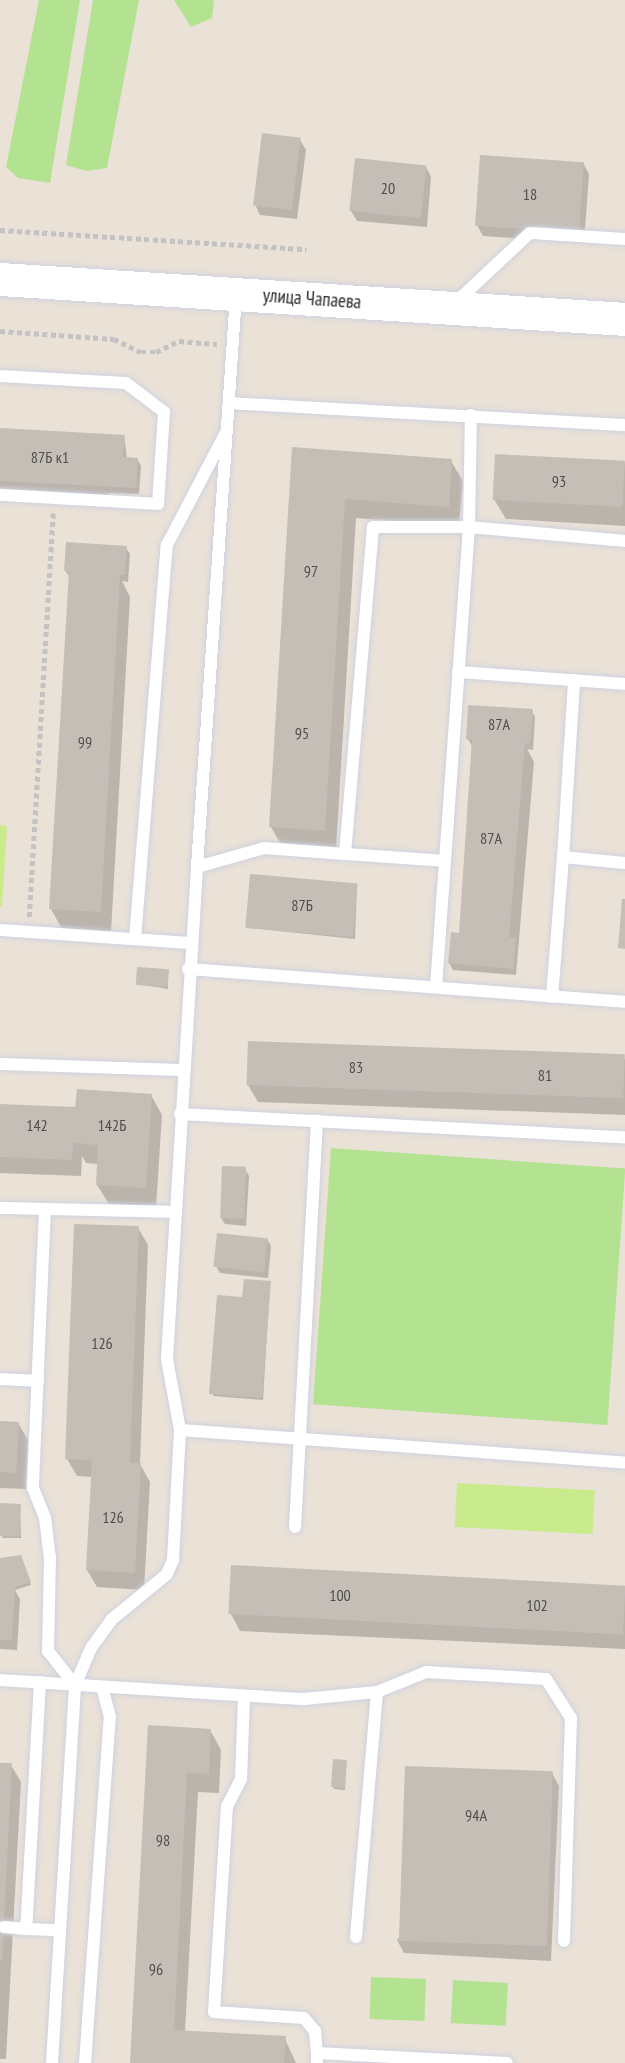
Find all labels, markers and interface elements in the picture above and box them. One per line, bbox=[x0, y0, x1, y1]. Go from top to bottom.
house number: 20 bbox=[381, 178, 395, 198]
house number: 18 bbox=[523, 184, 537, 204]
street label: улица Чапаева bbox=[262, 284, 362, 314]
house number: 87Б к1 bbox=[31, 447, 69, 467]
house number: 93 bbox=[552, 471, 566, 491]
house number: 97 bbox=[304, 561, 318, 581]
house number: 87А bbox=[488, 714, 510, 734]
house number: 95 bbox=[295, 723, 309, 743]
house number: 99 bbox=[78, 732, 92, 752]
house number: 87А bbox=[480, 828, 502, 848]
house number: 87Б bbox=[291, 895, 313, 915]
house number: 83 bbox=[349, 1057, 363, 1077]
house number: 81 bbox=[538, 1065, 552, 1085]
house number: 142 bbox=[26, 1115, 48, 1135]
house number: 142Б bbox=[98, 1115, 126, 1135]
house number: 126 bbox=[91, 1333, 113, 1353]
house number: 126 bbox=[102, 1507, 124, 1527]
house number: 100 bbox=[329, 1585, 351, 1605]
house number: 102 bbox=[526, 1595, 548, 1615]
house number: 94А bbox=[465, 1805, 487, 1825]
house number: 98 bbox=[156, 1830, 170, 1850]
house number: 96 bbox=[149, 1959, 163, 1979]

